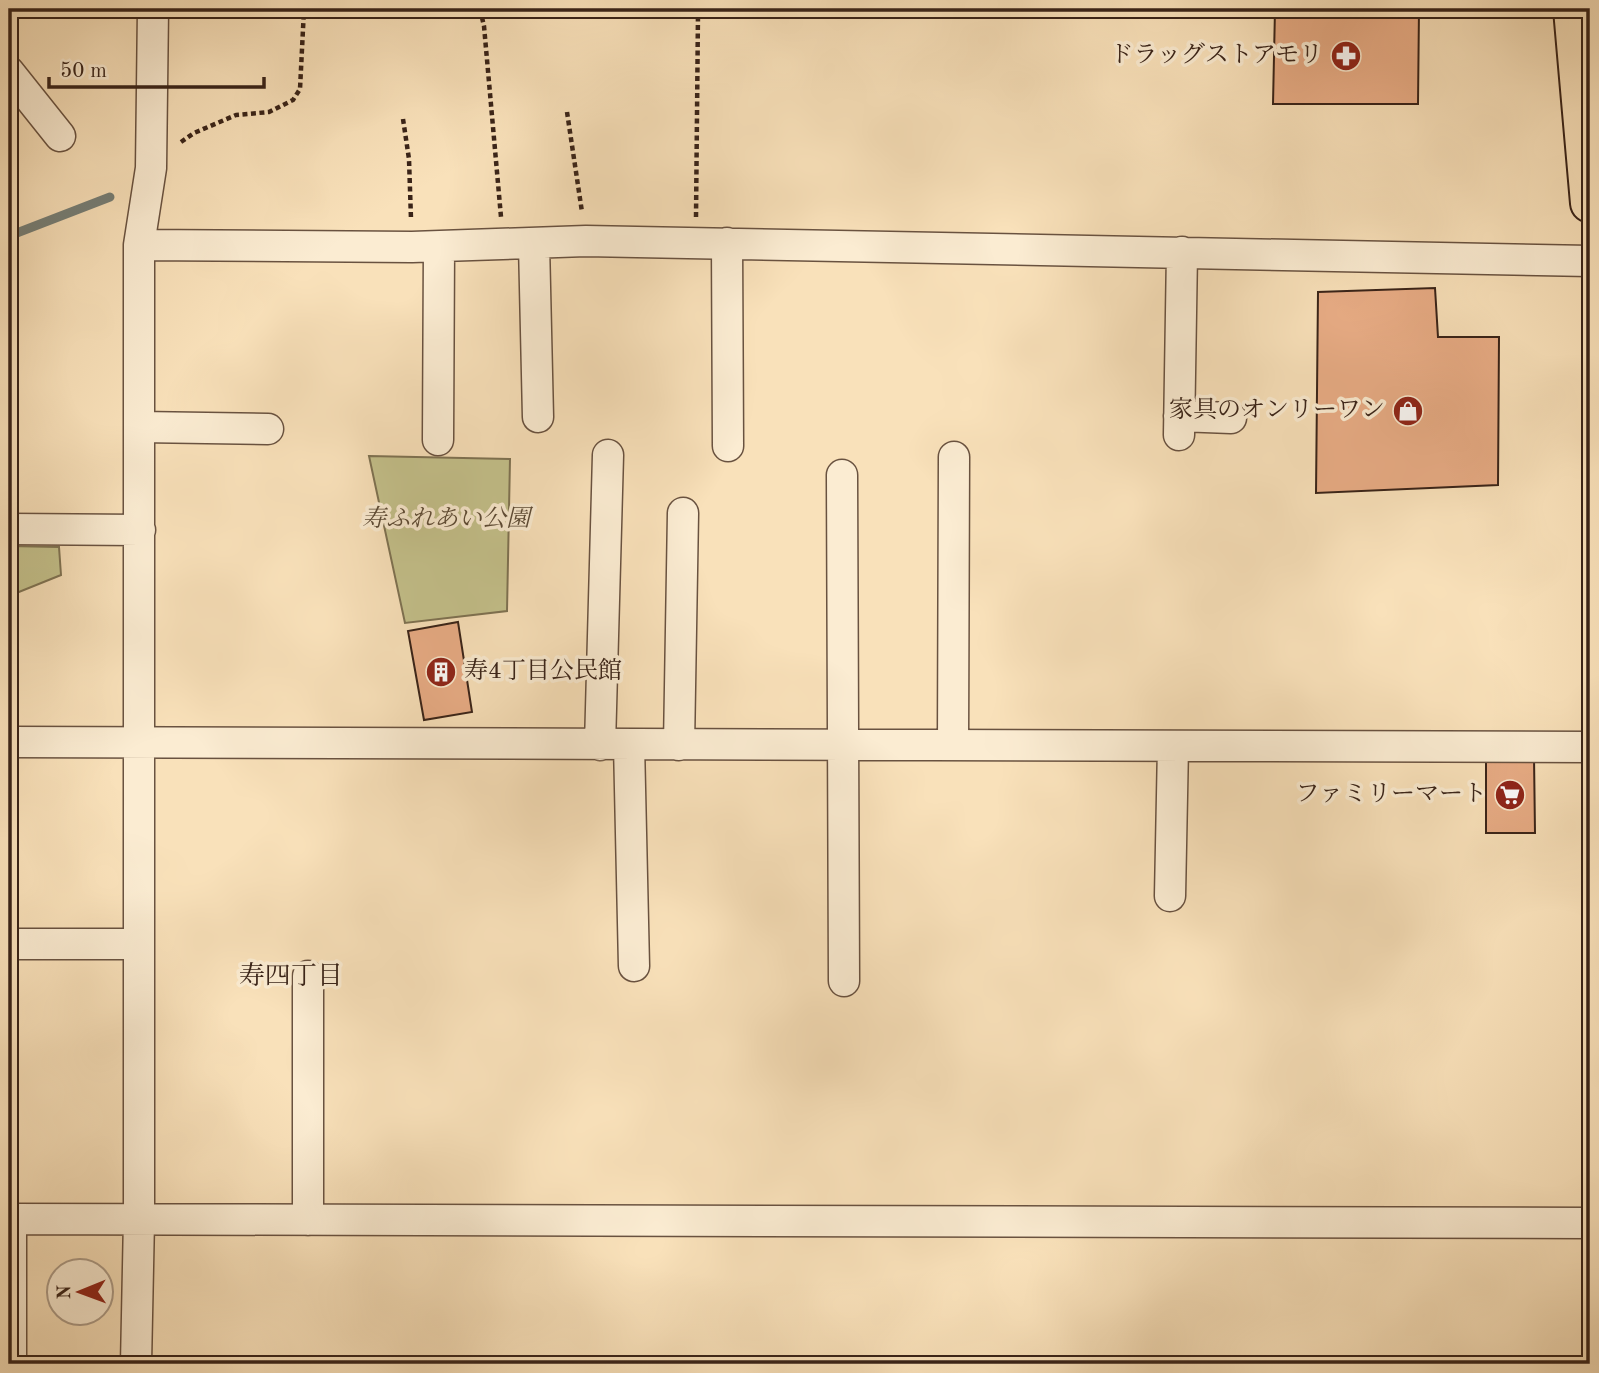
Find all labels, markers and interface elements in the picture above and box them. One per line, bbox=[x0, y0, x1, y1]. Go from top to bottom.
pharmacy icon: ドラッグストアモリ bbox=[1329, 39, 1363, 73]
place label: ドラッグストアモリ bbox=[1109, 42, 1323, 68]
scale bar bbox=[49, 46, 264, 90]
text: 50 m bbox=[60, 61, 107, 82]
shop icon: 家具のオンリーワン bbox=[1391, 394, 1425, 428]
place label: 家具のオンリーワン bbox=[1169, 396, 1385, 423]
park label: 寿ふれあい公園 bbox=[362, 505, 534, 532]
building icon: 寿4丁目公民館 bbox=[424, 655, 458, 689]
place label: 寿4丁目公民館 bbox=[464, 657, 622, 684]
supermarket icon: ファミリーマート bbox=[1493, 778, 1527, 812]
place label: ファミリーマート bbox=[1295, 782, 1487, 807]
district label: 寿四丁目 bbox=[239, 962, 343, 990]
north arrow bbox=[46, 1258, 116, 1328]
text: N bbox=[56, 1284, 75, 1300]

